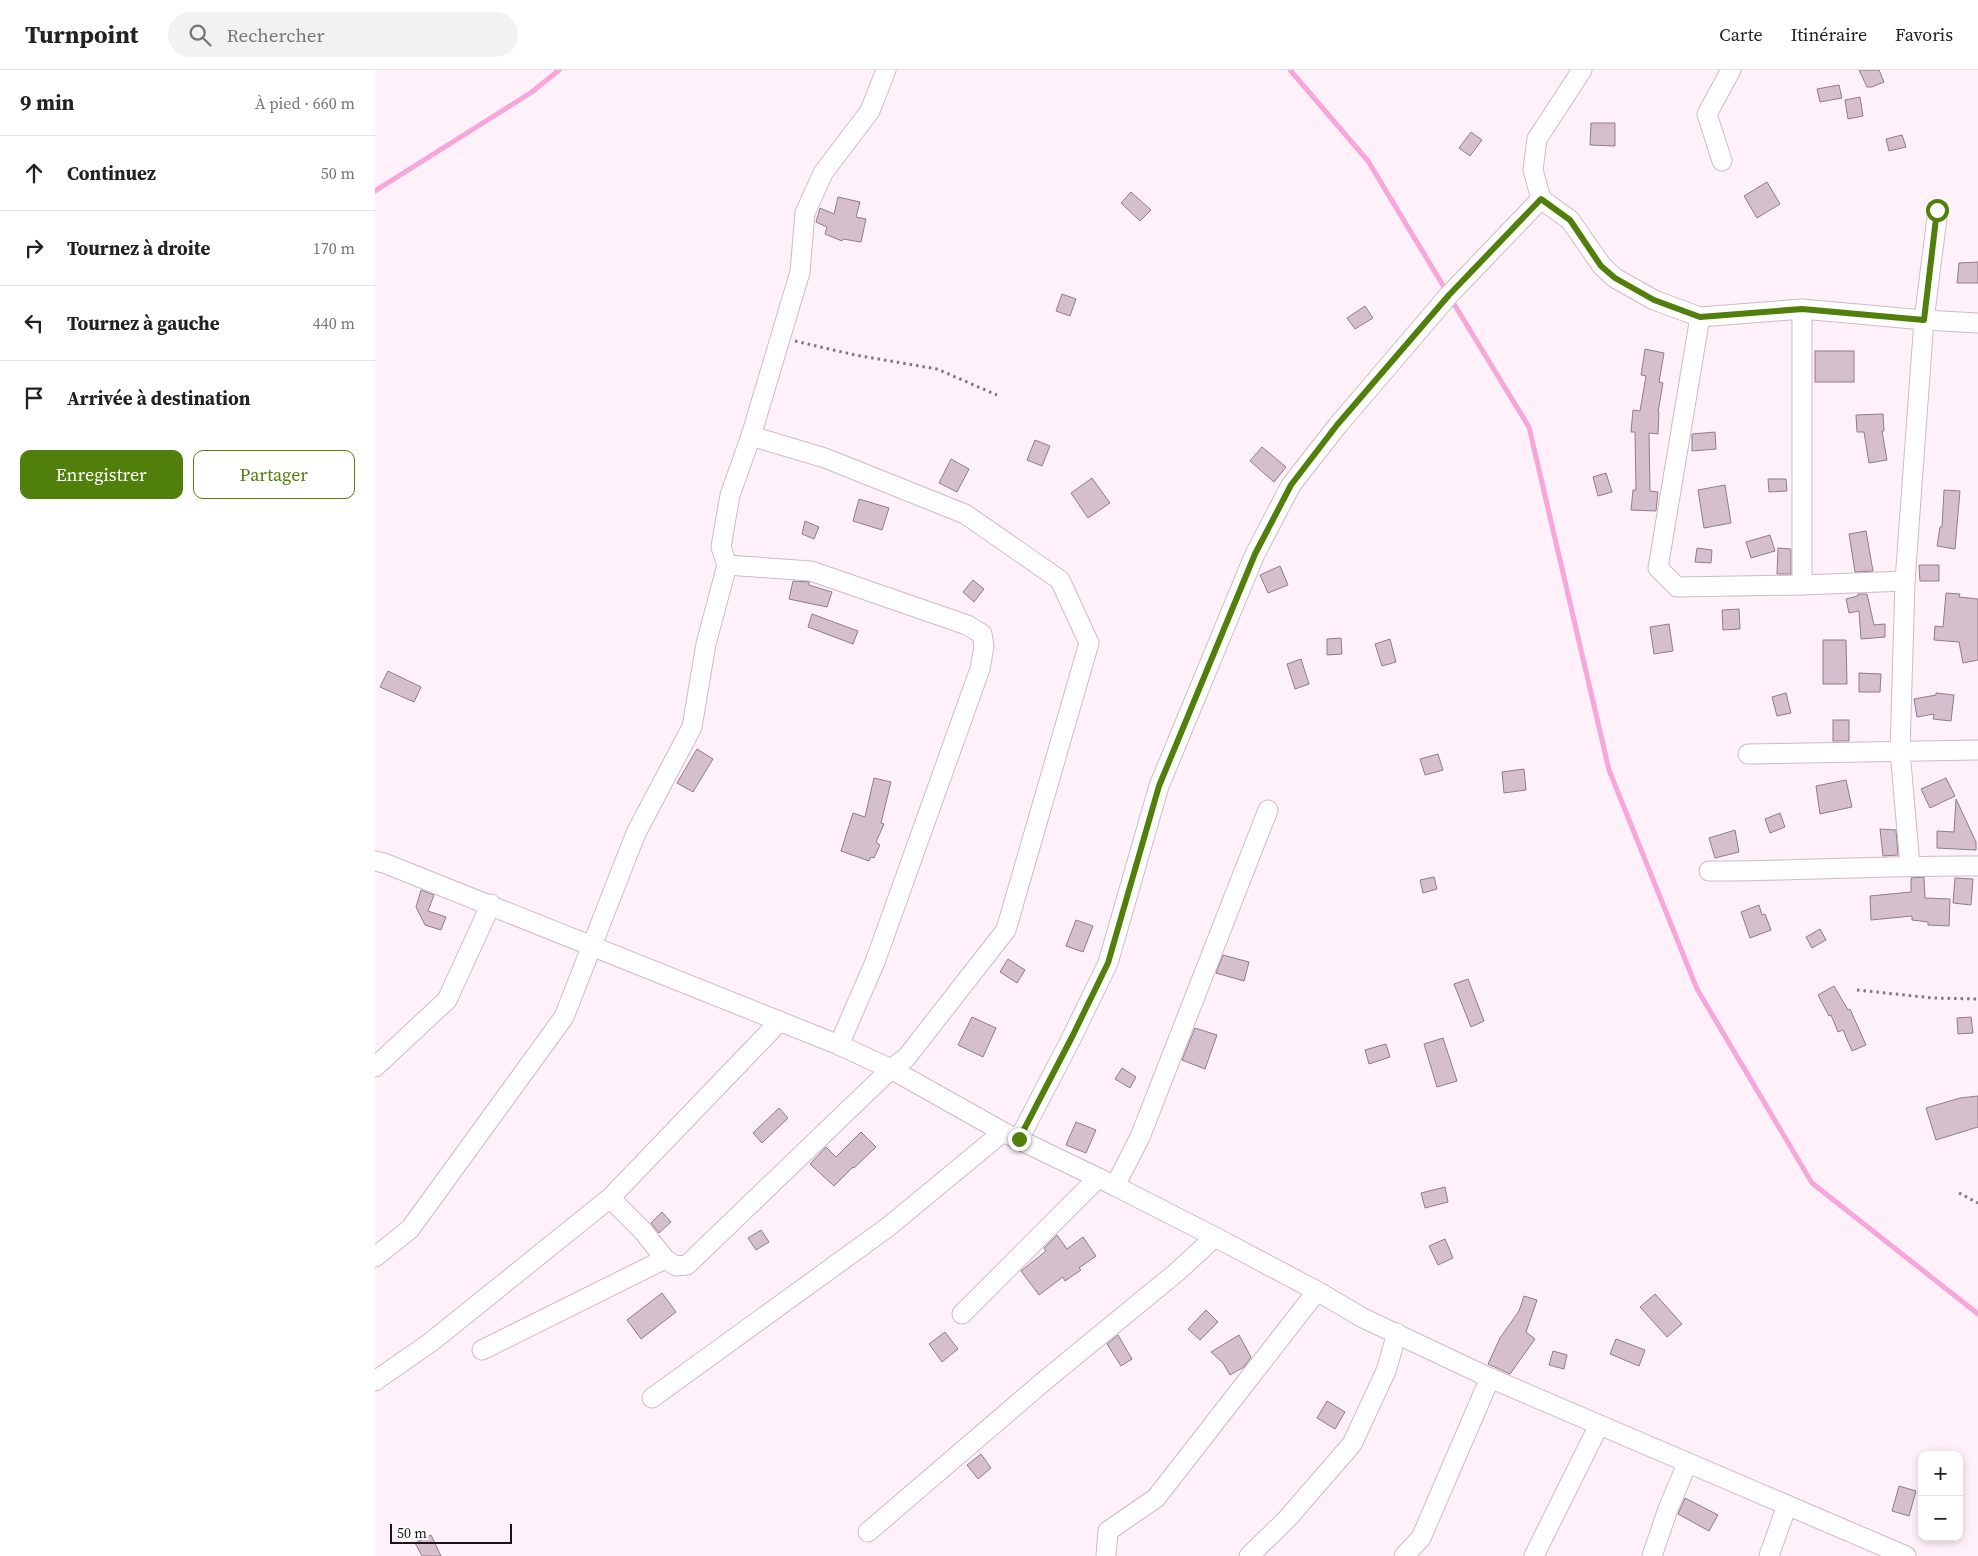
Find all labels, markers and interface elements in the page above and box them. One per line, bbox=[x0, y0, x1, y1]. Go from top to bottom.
search box bbox=[168, 12, 518, 57]
text: Turnpoint bbox=[25, 18, 138, 51]
icon: search bbox=[186, 21, 214, 49]
text: Rechercher bbox=[226, 22, 325, 48]
text: Carte bbox=[1719, 22, 1763, 47]
text: Itinéraire bbox=[1791, 22, 1867, 47]
text: Favoris bbox=[1895, 22, 1953, 47]
text: 9 min bbox=[20, 88, 75, 117]
text: À pied · 660 m bbox=[255, 92, 355, 114]
icon: ahead bbox=[20, 159, 48, 187]
text: Continuez bbox=[67, 160, 156, 186]
text: 50 m bbox=[321, 162, 355, 184]
route start bbox=[1926, 199, 1949, 222]
icon: right bbox=[20, 234, 48, 262]
text: Tournez à droite bbox=[67, 235, 210, 261]
text: 170 m bbox=[313, 237, 355, 259]
icon: left bbox=[20, 309, 48, 337]
text: Tournez à gauche bbox=[67, 310, 220, 336]
text: 440 m bbox=[313, 312, 355, 334]
icon: arrive bbox=[20, 384, 48, 412]
text: Arrivée à destination bbox=[67, 385, 250, 411]
button: Enregistrer bbox=[20, 450, 183, 499]
button: Partager bbox=[193, 450, 355, 499]
route end bbox=[1008, 1128, 1031, 1151]
map controls bbox=[1918, 1451, 1963, 1541]
button: + bbox=[1918, 1451, 1963, 1496]
button: − bbox=[1918, 1496, 1963, 1541]
scale bar bbox=[390, 1521, 513, 1544]
text: 50 m bbox=[397, 1523, 427, 1543]

